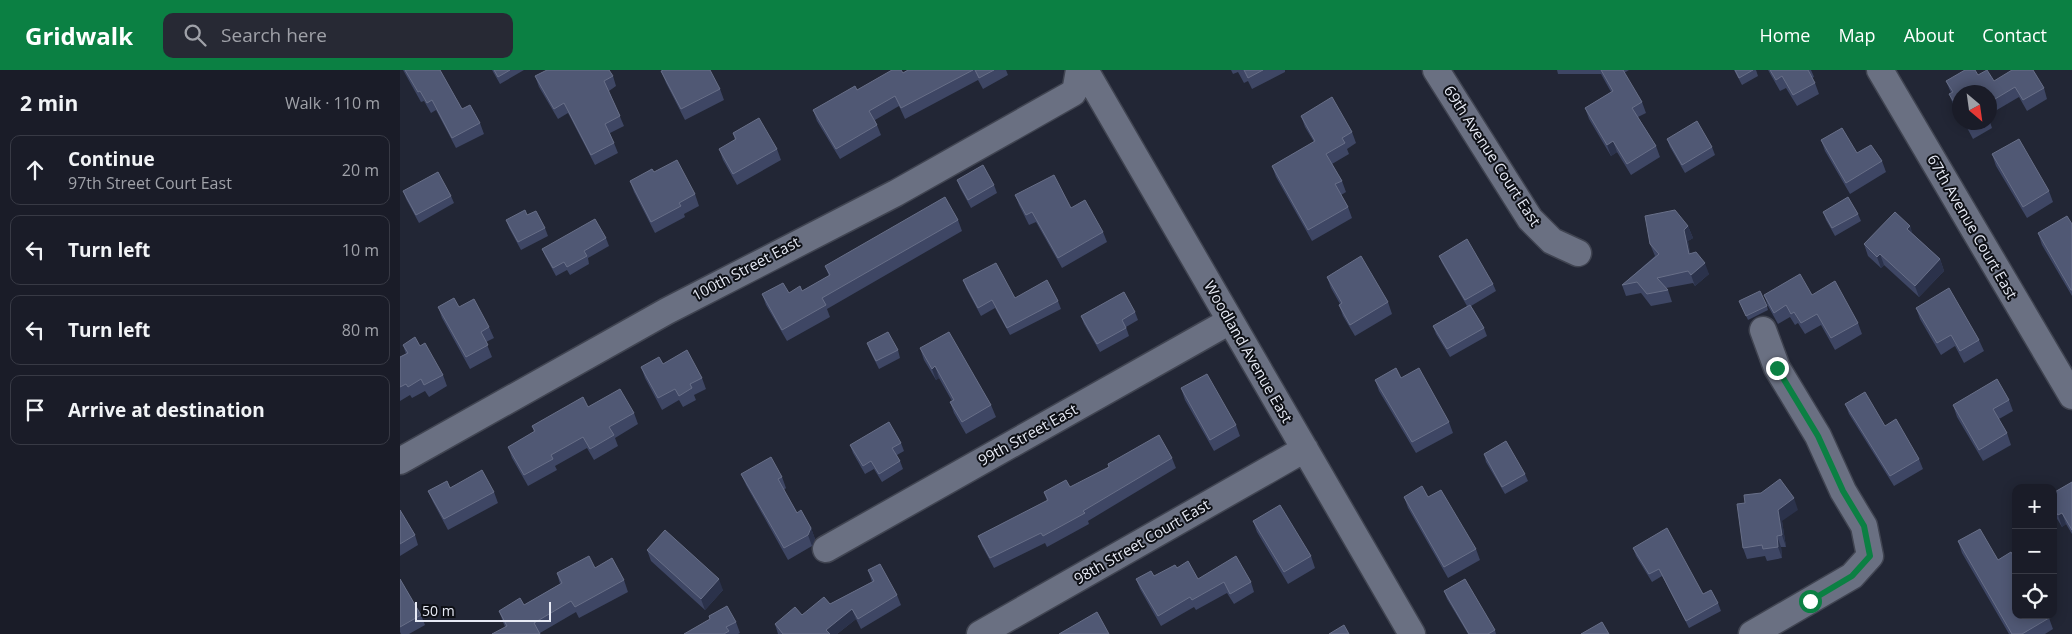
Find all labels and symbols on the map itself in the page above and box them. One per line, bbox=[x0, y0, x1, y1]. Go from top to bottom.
street label: 69th Avenue Court East bbox=[1440, 81, 1546, 230]
north arrow bbox=[1952, 85, 1997, 130]
street label: 67th Avenue Court East bbox=[1923, 151, 2023, 302]
street label: 100th Street East bbox=[688, 231, 803, 305]
street label: Woodland Avenue East bbox=[1200, 277, 1298, 426]
route end bbox=[1766, 357, 1789, 380]
street label: 99th Street East bbox=[974, 399, 1081, 470]
street label: 98th Street Court East bbox=[1070, 494, 1213, 588]
route start bbox=[1799, 590, 1822, 613]
scale bar bbox=[415, 599, 551, 622]

